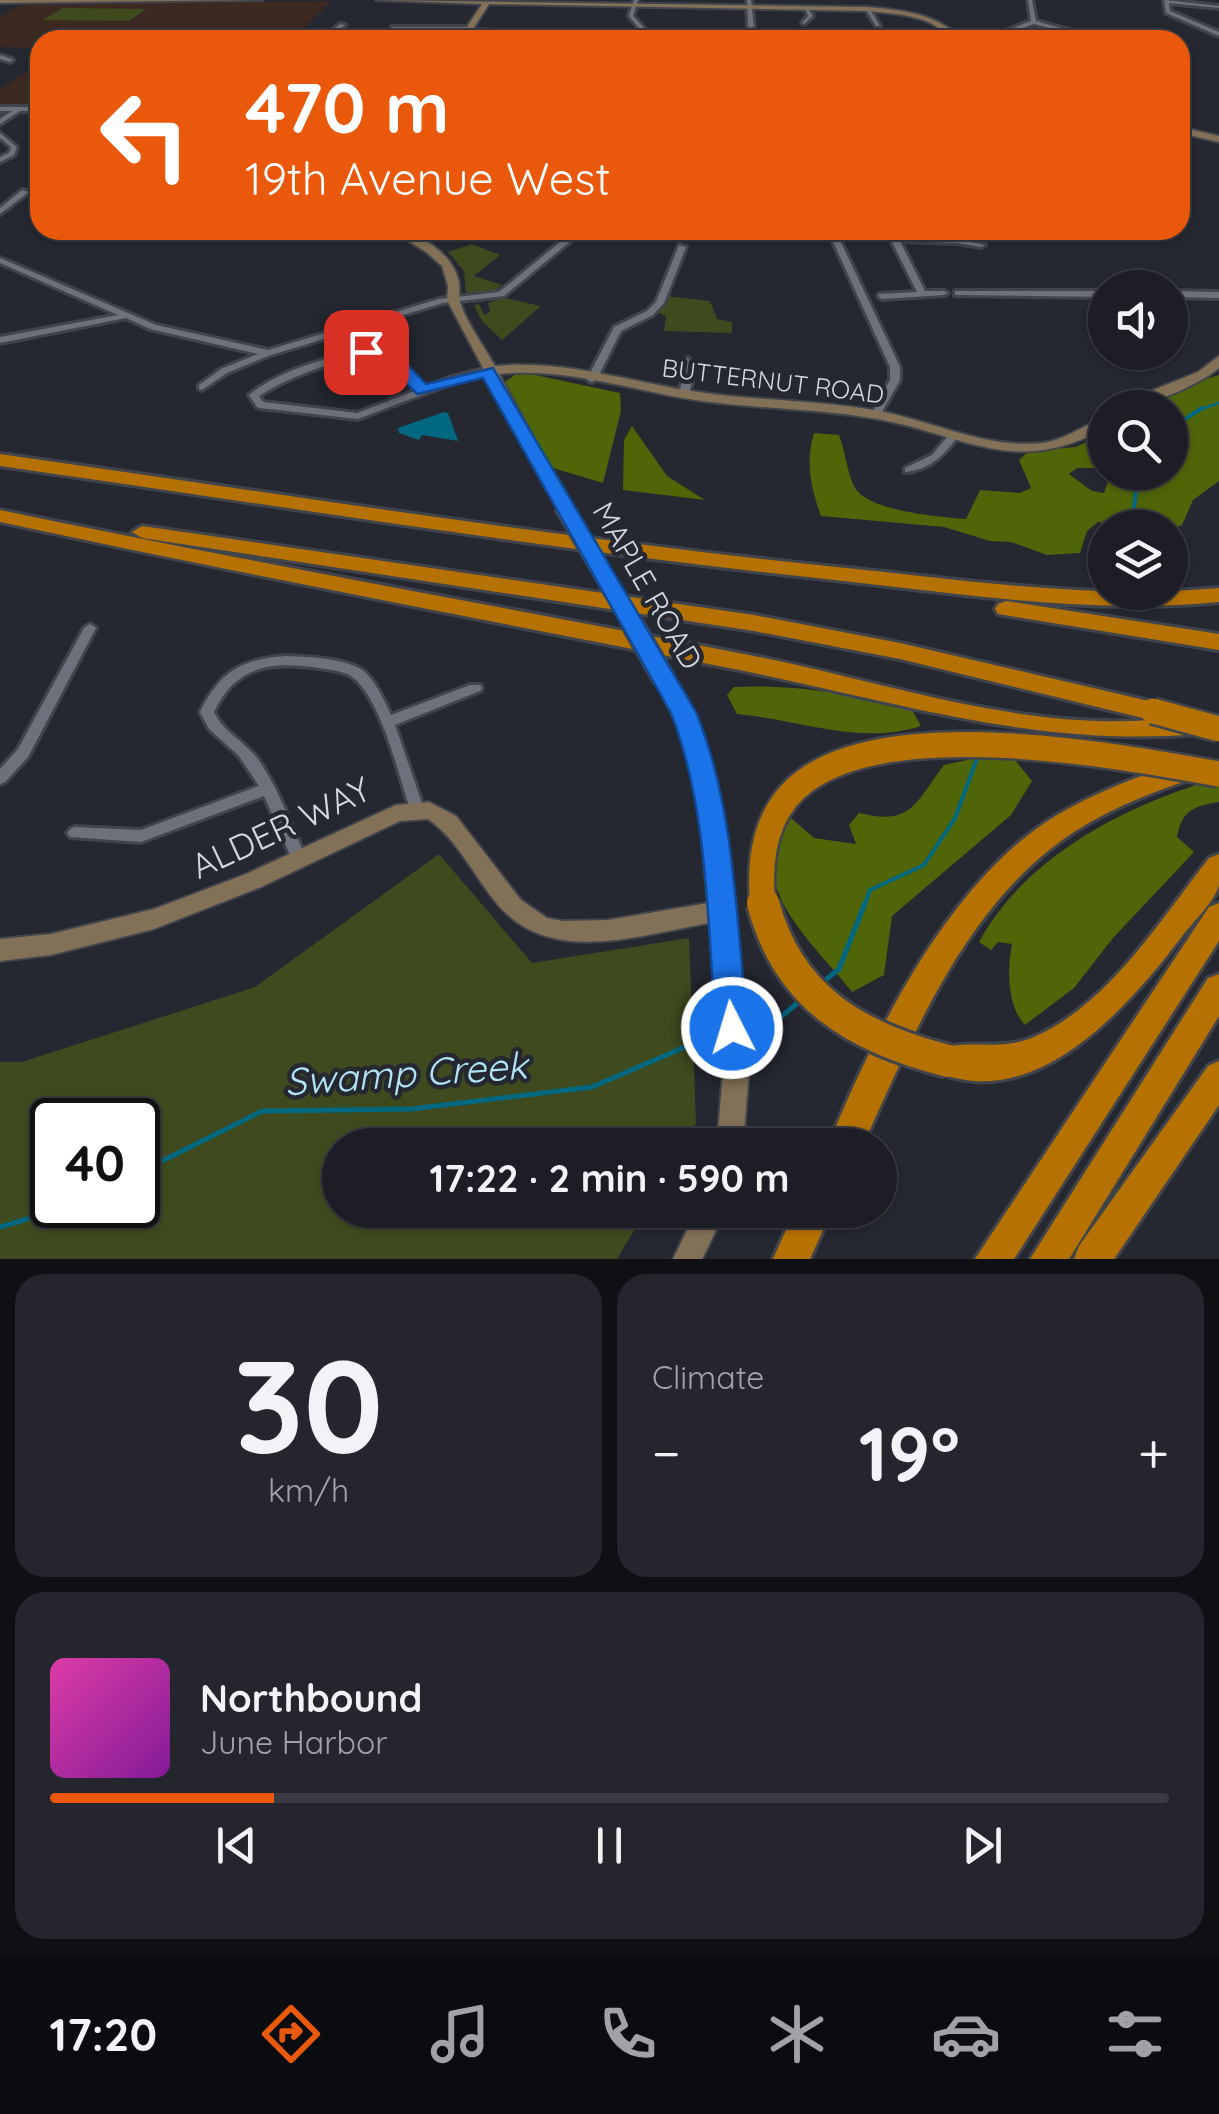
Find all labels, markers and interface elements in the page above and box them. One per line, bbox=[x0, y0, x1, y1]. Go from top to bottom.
text: 470 m bbox=[245, 63, 450, 151]
icon: left bbox=[80, 70, 210, 200]
text: 19th Avenue West bbox=[245, 150, 611, 206]
map controls bbox=[1088, 270, 1188, 610]
button: sound bbox=[1088, 270, 1188, 370]
pin bbox=[324, 310, 409, 395]
icon: arrive bbox=[339, 325, 394, 380]
street label: BUTTERNUT ROAD bbox=[660, 351, 886, 410]
button: search bbox=[1088, 390, 1188, 490]
street label: MAPLE ROAD bbox=[585, 495, 711, 676]
button: layers bbox=[1088, 510, 1188, 610]
street label: ALDER WAY bbox=[184, 766, 377, 888]
position arrow bbox=[680, 976, 784, 1080]
water label: Swamp Creek bbox=[283, 1040, 532, 1105]
speed limit sign: 40 bbox=[30, 1098, 160, 1228]
text: 17:22 · 2 min · 590 m bbox=[429, 1154, 790, 1202]
text: 30 bbox=[234, 1323, 383, 1486]
text: Climate bbox=[652, 1357, 764, 1397]
text: 19° bbox=[859, 1406, 960, 1500]
text: − bbox=[652, 1418, 681, 1487]
text: + bbox=[1138, 1418, 1169, 1487]
text: km/h bbox=[268, 1470, 349, 1510]
text: Northbound bbox=[200, 1674, 422, 1722]
text: June Harbor bbox=[200, 1722, 388, 1762]
icon: previous bbox=[209, 1818, 264, 1873]
icon: pause bbox=[582, 1818, 637, 1873]
icon: next bbox=[955, 1818, 1010, 1873]
icon: directions bbox=[256, 1999, 326, 2069]
icon: music bbox=[425, 1999, 495, 2069]
icon: phone bbox=[593, 1999, 663, 2069]
icon: climate bbox=[762, 1999, 832, 2069]
icon: car bbox=[931, 1999, 1001, 2069]
icon: filters bbox=[1100, 1999, 1170, 2069]
text: 17:20 bbox=[49, 2006, 157, 2062]

